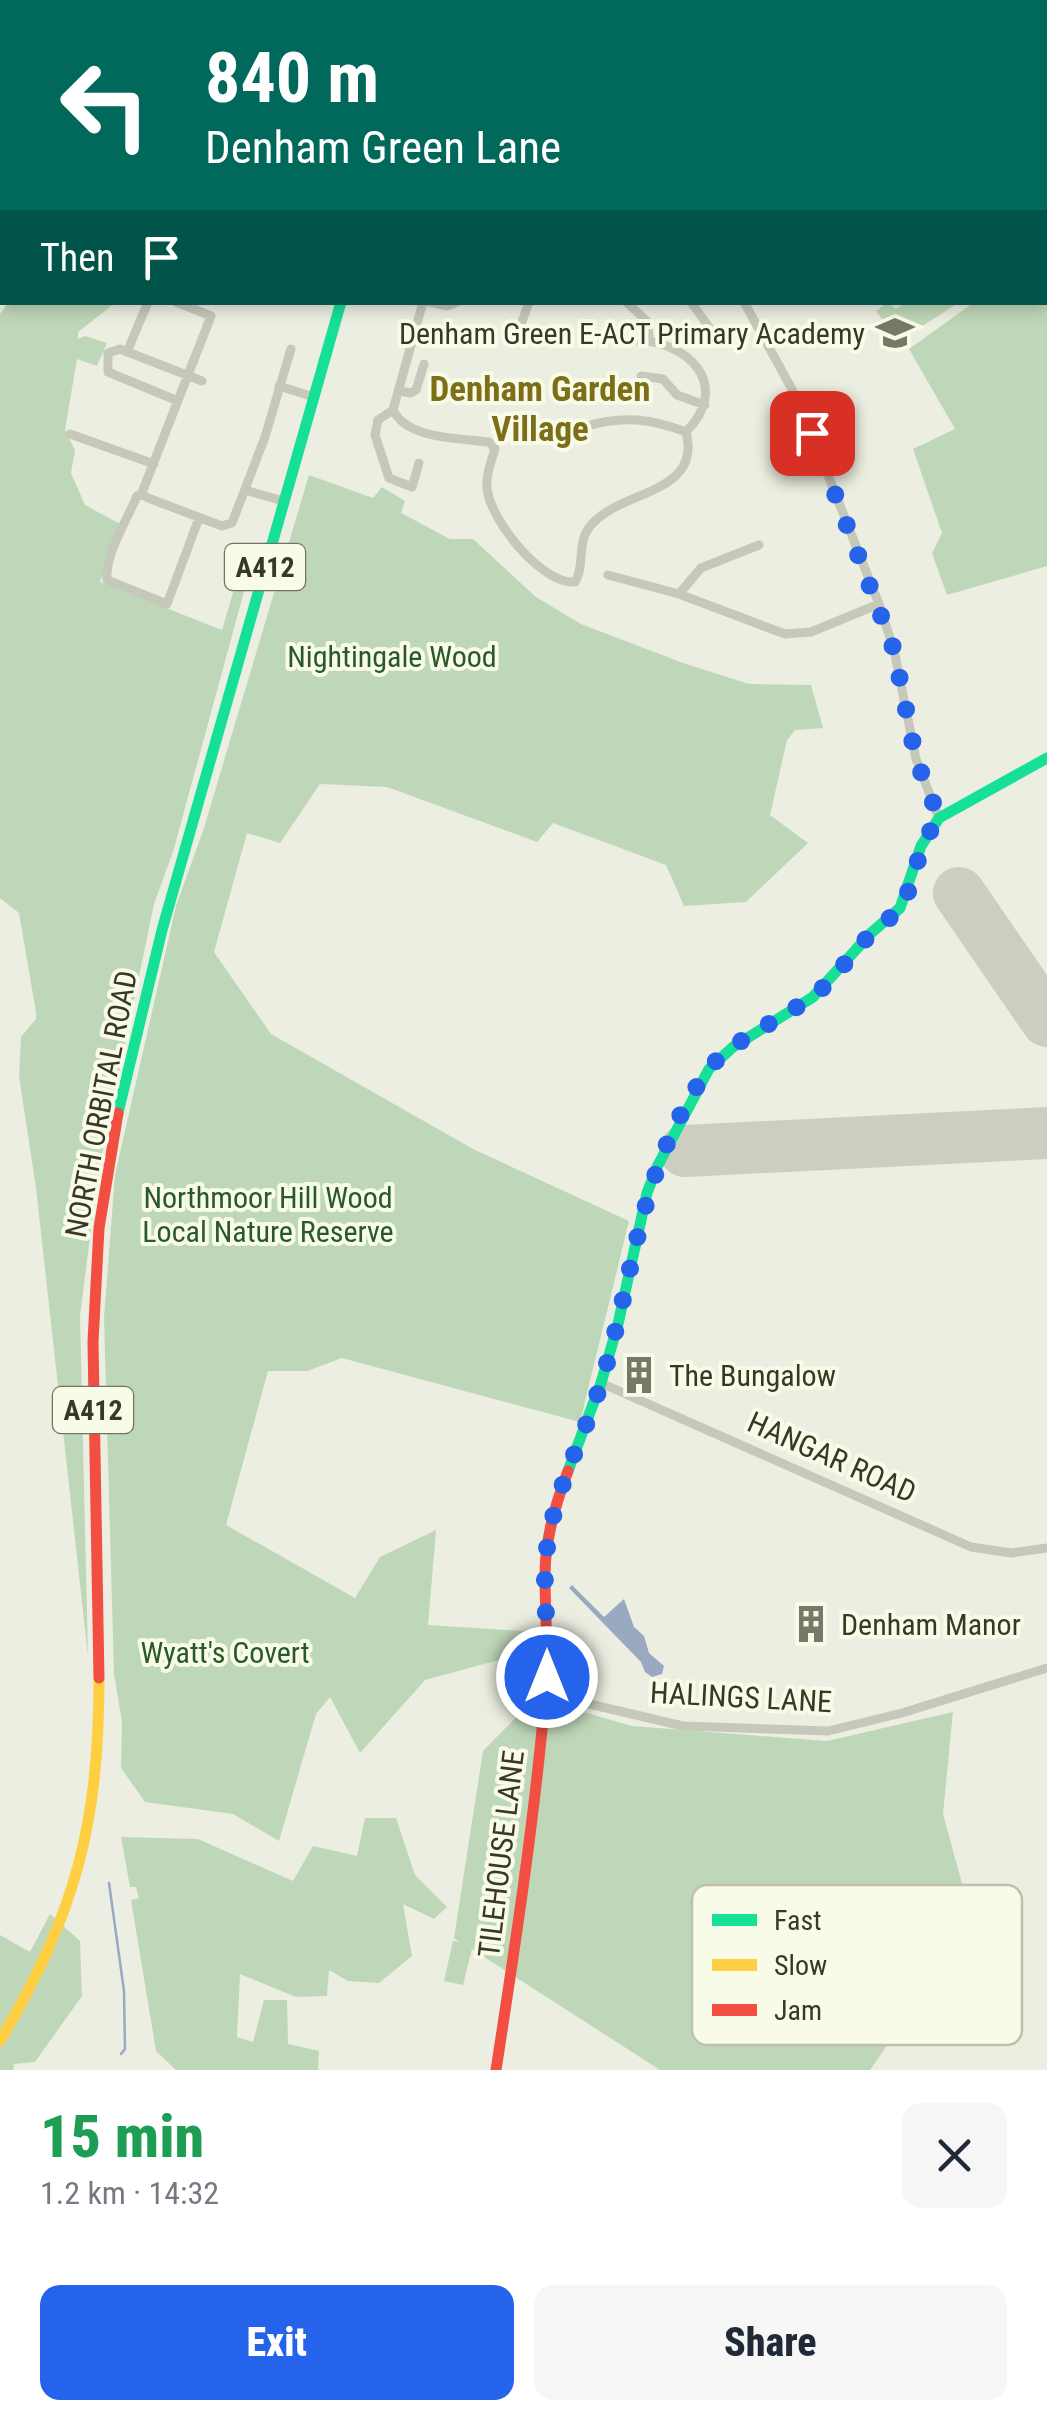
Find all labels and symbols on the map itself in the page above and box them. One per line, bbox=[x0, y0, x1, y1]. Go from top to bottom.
school or university icon: Denham Green E-ACT Primary Academy bbox=[874, 312, 916, 354]
place label: Denham Green E-ACT Primary Academy bbox=[399, 316, 865, 351]
district label: Denham Garden Village bbox=[429, 369, 651, 450]
pin bbox=[770, 391, 855, 476]
road number: A412 bbox=[225, 544, 305, 590]
park label: Nightingale Wood bbox=[287, 639, 497, 674]
street label: NORTH ORBITAL ROAD bbox=[58, 968, 144, 1240]
park label: Northmoor Hill Wood Local Nature Reserve bbox=[142, 1180, 394, 1249]
building icon: The Bungalow bbox=[618, 1354, 660, 1396]
place label: The Bungalow bbox=[669, 1358, 836, 1393]
road number: A412 bbox=[53, 1387, 133, 1433]
street label: HANGAR ROAD bbox=[742, 1404, 922, 1510]
building icon: Denham Manor bbox=[790, 1603, 832, 1645]
place label: Denham Manor bbox=[841, 1607, 1021, 1642]
position arrow bbox=[495, 1625, 599, 1729]
park label: Wyatt's Covert bbox=[140, 1635, 310, 1670]
street label: HALINGS LANE bbox=[649, 1675, 833, 1719]
street label: TILEHOUSE LANE bbox=[471, 1748, 531, 1960]
legend bbox=[692, 1885, 1022, 2045]
text: Fast bbox=[774, 1904, 821, 1937]
text: Slow bbox=[774, 1949, 827, 1982]
text: Jam bbox=[774, 1994, 822, 2027]

